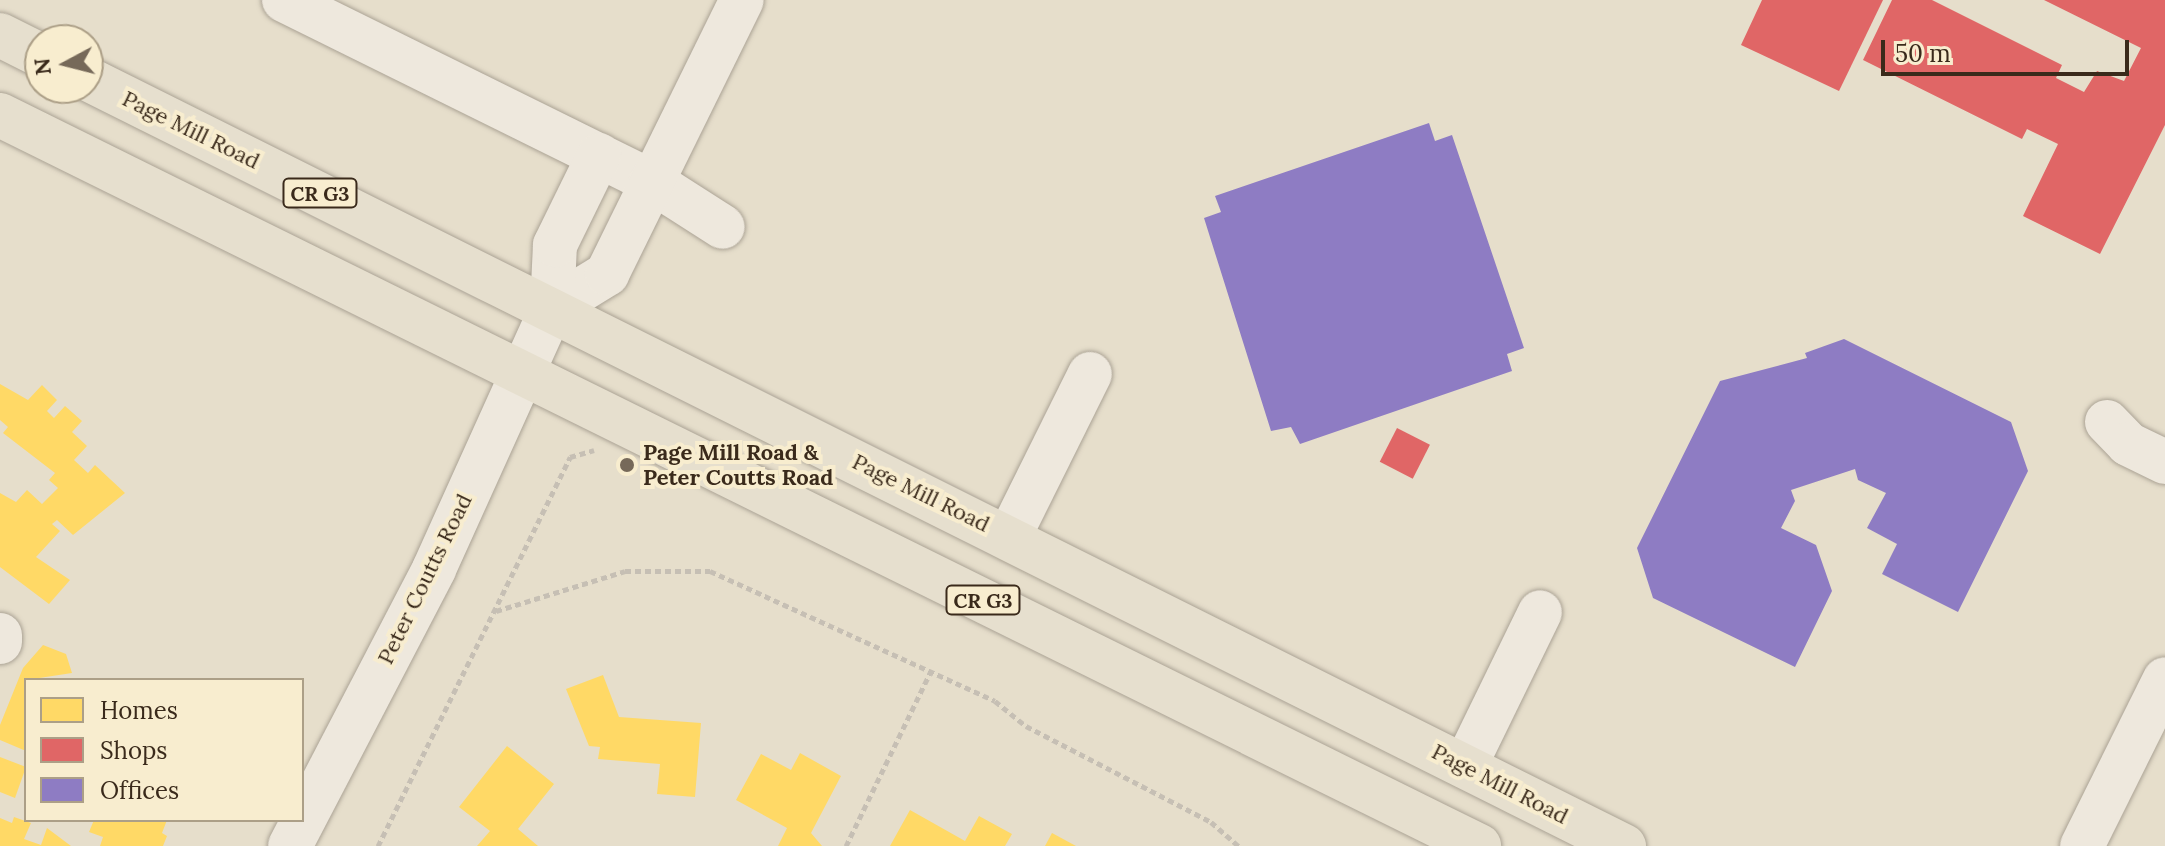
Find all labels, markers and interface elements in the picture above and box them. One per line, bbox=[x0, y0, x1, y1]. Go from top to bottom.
north arrow bbox=[24, 24, 104, 104]
scale bar bbox=[1885, 24, 2133, 74]
text: 50 m bbox=[1895, 38, 1951, 69]
text: N bbox=[27, 57, 57, 77]
street label: Page Mill Road bbox=[118, 85, 264, 175]
road number: CR G3 bbox=[282, 177, 358, 209]
place label: Page Mill Road & Peter Coutts Road bbox=[643, 439, 833, 490]
street label: Page Mill Road bbox=[848, 448, 994, 538]
marker: Page Mill Road & Peter Coutts Road bbox=[618, 456, 636, 474]
street label: Peter Coutts Road bbox=[372, 490, 478, 668]
road number: CR G3 bbox=[945, 584, 1021, 616]
legend bbox=[24, 678, 304, 822]
text: Homes bbox=[100, 695, 178, 726]
text: Shops bbox=[100, 735, 167, 766]
street label: Page Mill Road bbox=[1427, 738, 1573, 830]
text: Offices bbox=[100, 775, 179, 806]

